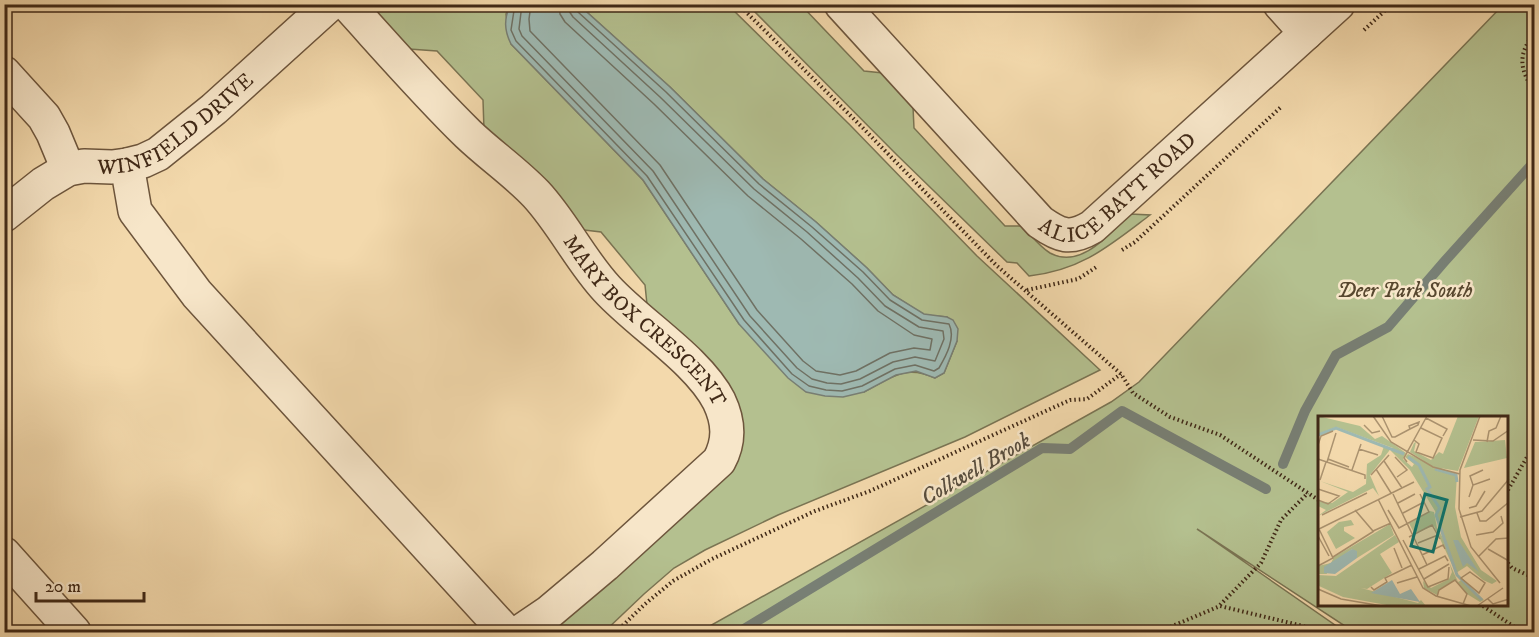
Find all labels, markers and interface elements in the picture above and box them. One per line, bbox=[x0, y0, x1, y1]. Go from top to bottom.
street label: WINFIELD DRIVE bbox=[96, 68, 259, 181]
street label: ALICE BATT ROAD bbox=[1034, 127, 1202, 249]
street label: MARY BOX CRESCENT bbox=[557, 230, 731, 411]
park label: Deer Park South bbox=[1337, 278, 1473, 304]
inset map bbox=[1318, 416, 1509, 607]
water label: Collwell Brook bbox=[916, 427, 1036, 512]
scale bar bbox=[36, 565, 144, 603]
text: 20 m bbox=[45, 576, 81, 598]

